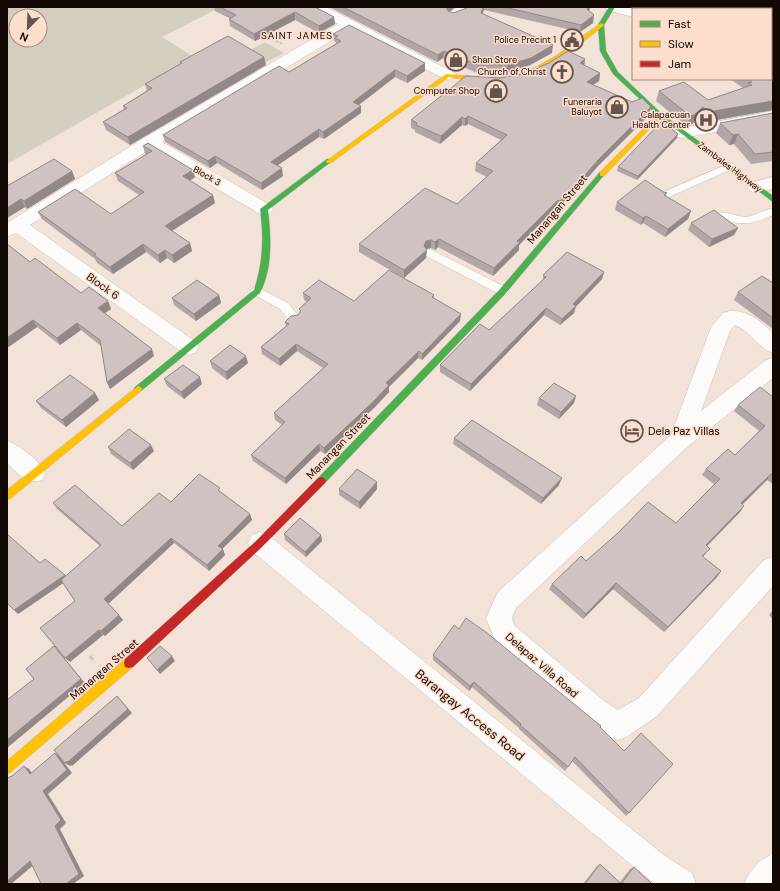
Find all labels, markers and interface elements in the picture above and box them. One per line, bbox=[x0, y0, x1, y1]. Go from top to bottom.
north arrow bbox=[8, 8, 48, 48]
legend bbox=[632, 8, 772, 80]
text: Fast bbox=[668, 16, 691, 32]
public building icon: Police Precint 1 bbox=[559, 27, 585, 53]
text: N bbox=[18, 29, 31, 45]
district label: SAINT JAMES bbox=[261, 29, 333, 42]
place label: Police Precint 1 bbox=[494, 34, 556, 46]
text: Slow bbox=[668, 36, 694, 52]
shop icon: Shan Store bbox=[443, 47, 469, 73]
place label: Shan Store bbox=[472, 54, 517, 66]
text: Jam bbox=[668, 56, 691, 72]
church icon: Church of Christ bbox=[549, 59, 575, 85]
place label: Church of Christ bbox=[478, 66, 546, 78]
shop icon: Computer Shop bbox=[483, 78, 509, 104]
place label: Computer Shop bbox=[414, 85, 480, 97]
shop icon: Funeraria Baluyot bbox=[604, 94, 630, 120]
place label: Funeraria Baluyot bbox=[563, 96, 602, 118]
hospital icon: Calapacuan Health Center bbox=[693, 107, 719, 133]
place label: Calapacuan Health Center bbox=[632, 109, 691, 131]
street label: Zambales Highway bbox=[696, 139, 764, 195]
street label: Block 3 bbox=[191, 163, 223, 189]
street label: Manangan Street bbox=[524, 171, 590, 247]
street label: Block 6 bbox=[84, 270, 122, 302]
street label: Manangan Street bbox=[303, 410, 373, 482]
hotel icon: Dela Paz Villas bbox=[619, 418, 645, 444]
place label: Dela Paz Villas bbox=[648, 424, 720, 438]
street label: Delapaz Villa Road bbox=[502, 629, 582, 701]
street label: Manangan Street bbox=[67, 635, 141, 703]
street label: Barangay Access Road bbox=[412, 665, 528, 765]

